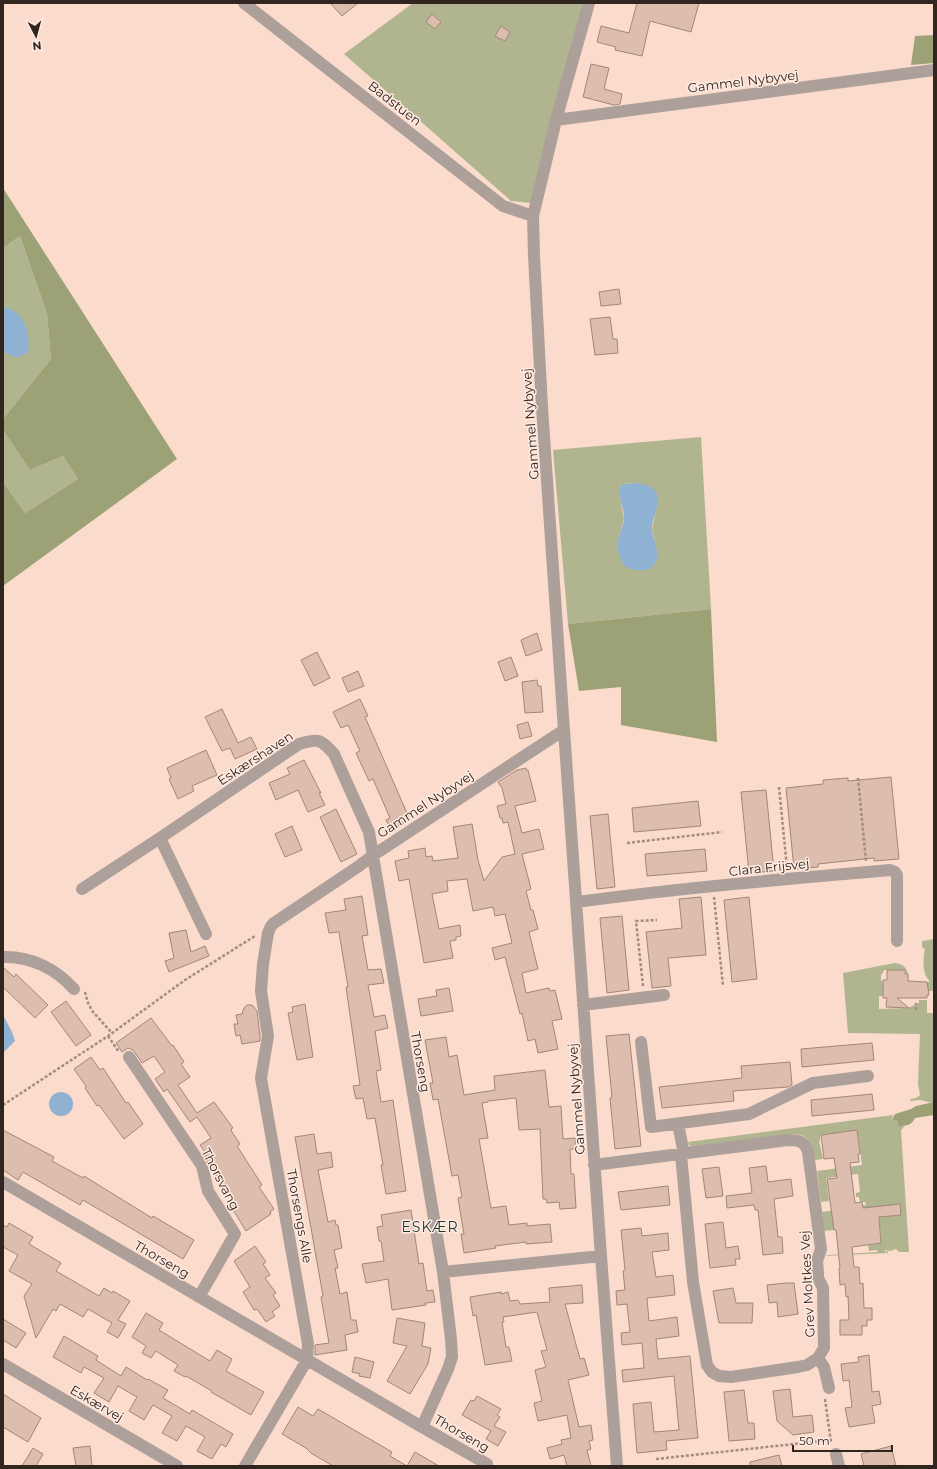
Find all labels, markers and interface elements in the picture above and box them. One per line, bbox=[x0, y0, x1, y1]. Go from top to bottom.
north arrow bbox=[16, 16, 56, 56]
text: N bbox=[32, 39, 42, 53]
street label: Gammel Nybyvej bbox=[687, 66, 799, 96]
street label: Badstuen bbox=[365, 77, 425, 129]
street label: Gammel Nybyvej bbox=[518, 368, 542, 480]
street label: Eskærshaven bbox=[214, 728, 296, 788]
street label: Gammel Nybyvej bbox=[374, 767, 476, 841]
street label: Clara Frijsvej bbox=[728, 855, 810, 879]
street label: Thorseng bbox=[408, 1030, 434, 1094]
street label: Gammel Nybyvej bbox=[564, 1043, 588, 1155]
street label: Thorsvang bbox=[198, 1145, 244, 1213]
street label: Thorsengs Alle bbox=[284, 1168, 316, 1264]
district label: ESKÆR bbox=[401, 1218, 459, 1236]
street label: Grev Moltkes Vej bbox=[796, 1230, 818, 1338]
street label: Thorseng bbox=[131, 1237, 193, 1281]
street label: Eskærvej bbox=[67, 1381, 127, 1425]
street label: Thorseng bbox=[431, 1411, 493, 1455]
scale bar bbox=[793, 1427, 892, 1453]
text: 50 m bbox=[799, 1433, 830, 1448]

